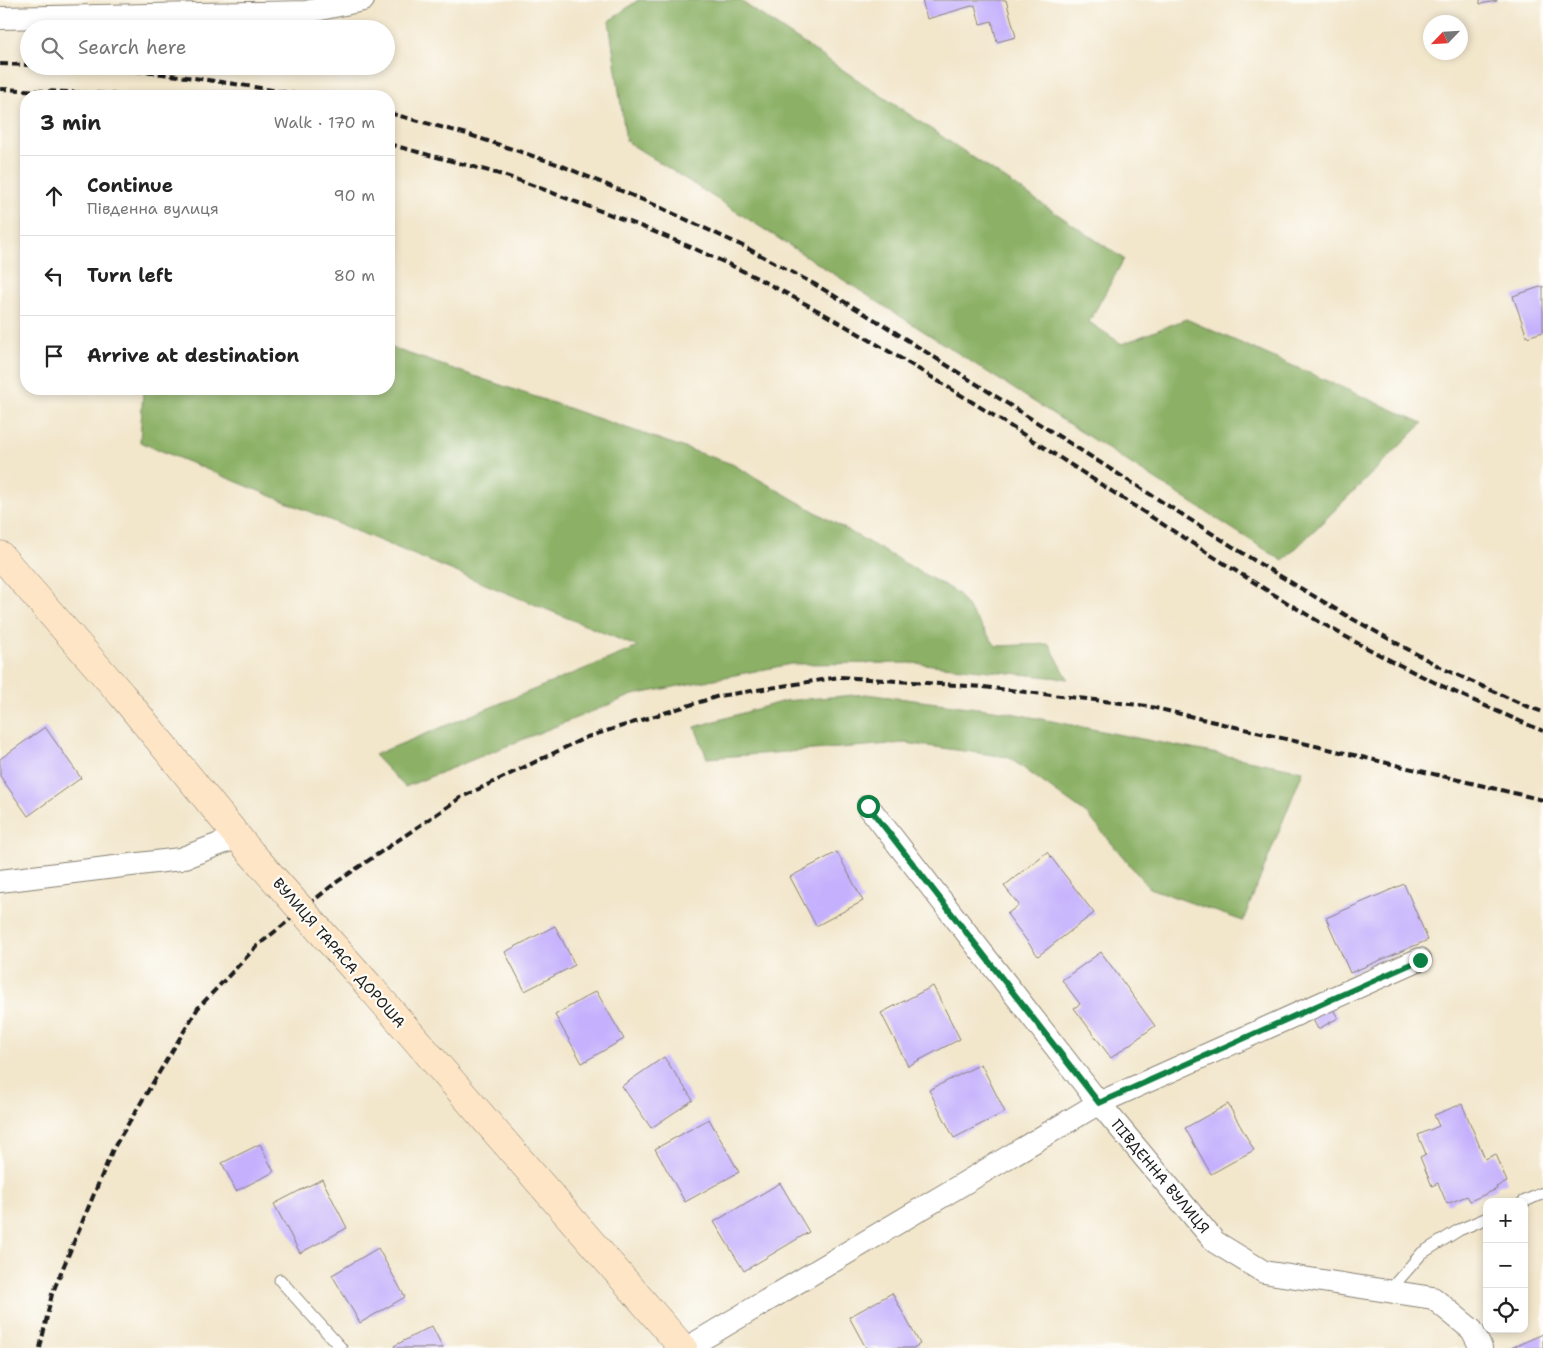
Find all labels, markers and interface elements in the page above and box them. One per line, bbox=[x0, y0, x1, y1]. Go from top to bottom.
north arrow bbox=[1423, 15, 1468, 60]
search box bbox=[20, 20, 395, 75]
icon: search bbox=[38, 34, 66, 62]
text: Search here bbox=[78, 35, 187, 60]
text: 3 min bbox=[40, 109, 101, 137]
text: Walk · 170 m bbox=[274, 112, 375, 133]
text: Continue bbox=[87, 173, 173, 198]
icon: ahead bbox=[40, 182, 68, 210]
text: 90 m bbox=[334, 185, 375, 206]
text: Південна вулиця bbox=[87, 198, 219, 219]
icon: left bbox=[40, 262, 68, 290]
text: Turn left bbox=[87, 263, 173, 288]
text: 80 m bbox=[334, 265, 375, 286]
icon: arrive bbox=[40, 342, 68, 370]
text: Arrive at destination bbox=[87, 343, 299, 368]
route start bbox=[857, 795, 880, 818]
street label: ВУЛИЦЯ ТАРАСА ДОРОША bbox=[268, 874, 410, 1032]
route end bbox=[1409, 949, 1432, 972]
street label: ПІВДЕННА ВУЛИЦЯ bbox=[1107, 1115, 1214, 1238]
map controls bbox=[1483, 1198, 1528, 1333]
button: + bbox=[1483, 1198, 1528, 1243]
button: − bbox=[1483, 1243, 1528, 1288]
button: locate bbox=[1483, 1288, 1528, 1333]

